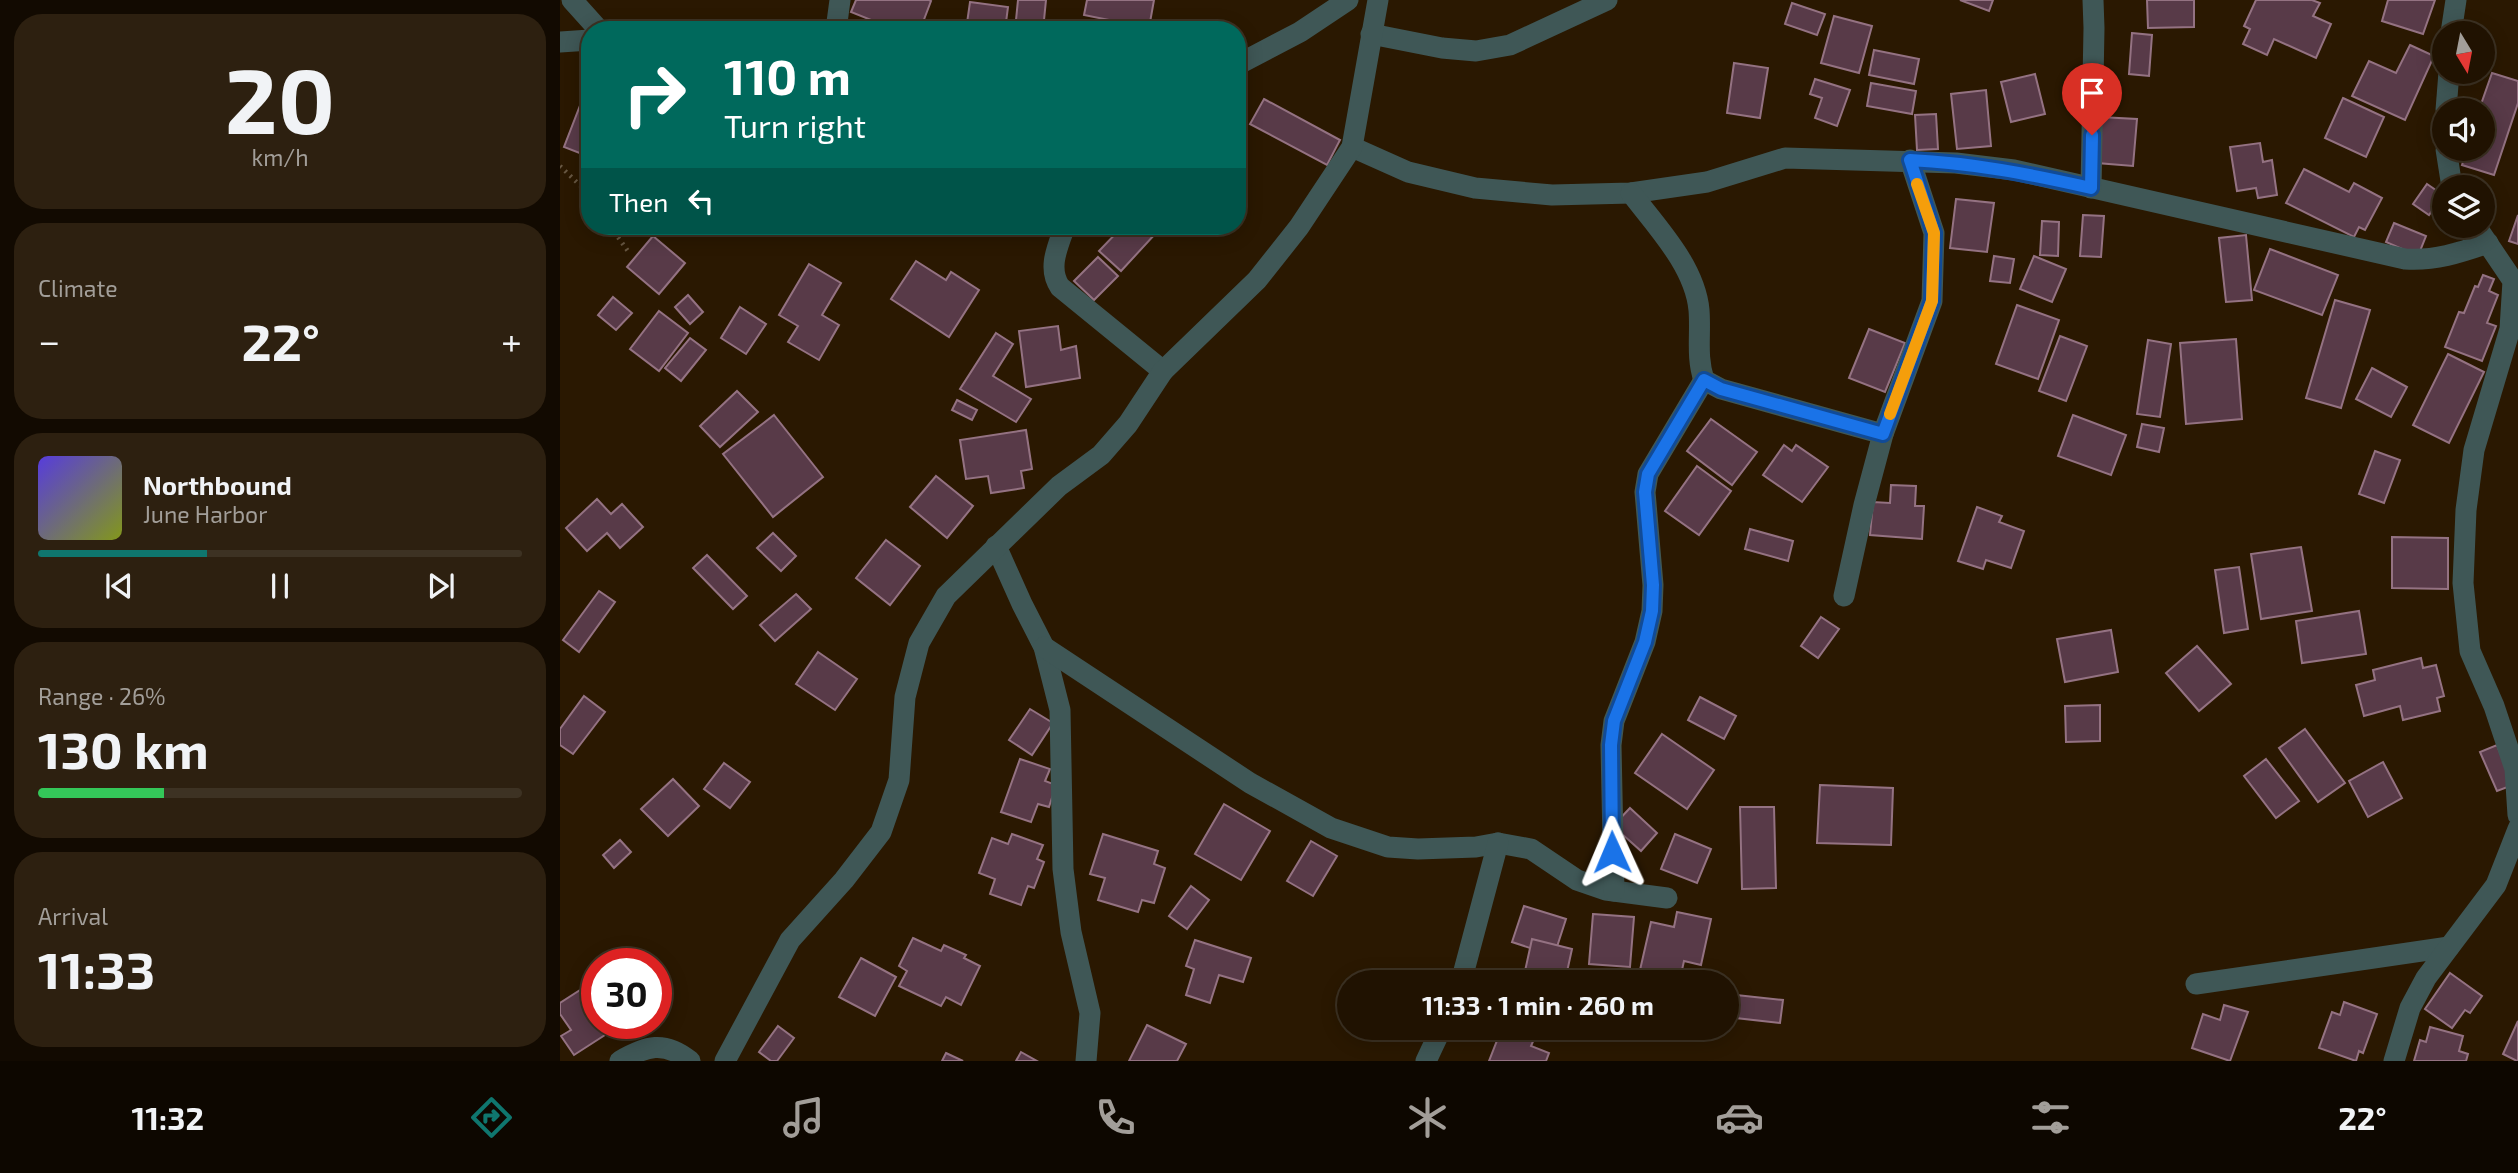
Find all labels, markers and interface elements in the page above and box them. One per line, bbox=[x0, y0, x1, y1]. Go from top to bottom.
north arrow bbox=[2432, 21, 2496, 84]
map controls bbox=[2432, 21, 2495, 238]
text: 20 bbox=[225, 43, 335, 152]
text: 110 m bbox=[724, 46, 851, 105]
icon: right bbox=[609, 49, 700, 140]
pin bbox=[2062, 63, 2122, 135]
icon: arrive bbox=[2073, 74, 2111, 112]
button: sound bbox=[2432, 98, 2495, 161]
text: Turn right bbox=[724, 106, 866, 144]
text: km/h bbox=[251, 143, 309, 171]
button: layers bbox=[2432, 175, 2495, 238]
icon: left bbox=[682, 182, 720, 220]
text: Then bbox=[609, 186, 668, 217]
text: Climate bbox=[38, 274, 118, 302]
text: 22° bbox=[241, 309, 320, 371]
text: − bbox=[38, 317, 60, 363]
text: + bbox=[501, 317, 522, 363]
text: Northbound bbox=[143, 469, 292, 500]
text: June Harbor bbox=[143, 500, 267, 528]
icon: previous bbox=[100, 567, 138, 605]
icon: pause bbox=[261, 567, 299, 605]
icon: next bbox=[422, 567, 460, 605]
text: Range · 26% bbox=[38, 682, 166, 710]
text: 130 km bbox=[38, 717, 209, 779]
position arrow bbox=[1575, 815, 1649, 889]
text: Arrival bbox=[38, 902, 108, 930]
text: 11:33 bbox=[38, 937, 155, 999]
speed limit sign: 30 bbox=[581, 948, 672, 1039]
text: 11:33 · 1 min · 260 m bbox=[1422, 989, 1654, 1020]
icon: directions bbox=[467, 1093, 516, 1142]
icon: music bbox=[779, 1093, 828, 1142]
icon: phone bbox=[1091, 1093, 1140, 1142]
icon: climate bbox=[1403, 1093, 1452, 1142]
icon: car bbox=[1715, 1093, 1764, 1142]
icon: filters bbox=[2026, 1093, 2075, 1142]
text: 11:32 bbox=[131, 1098, 204, 1136]
text: 22° bbox=[2338, 1098, 2386, 1136]

